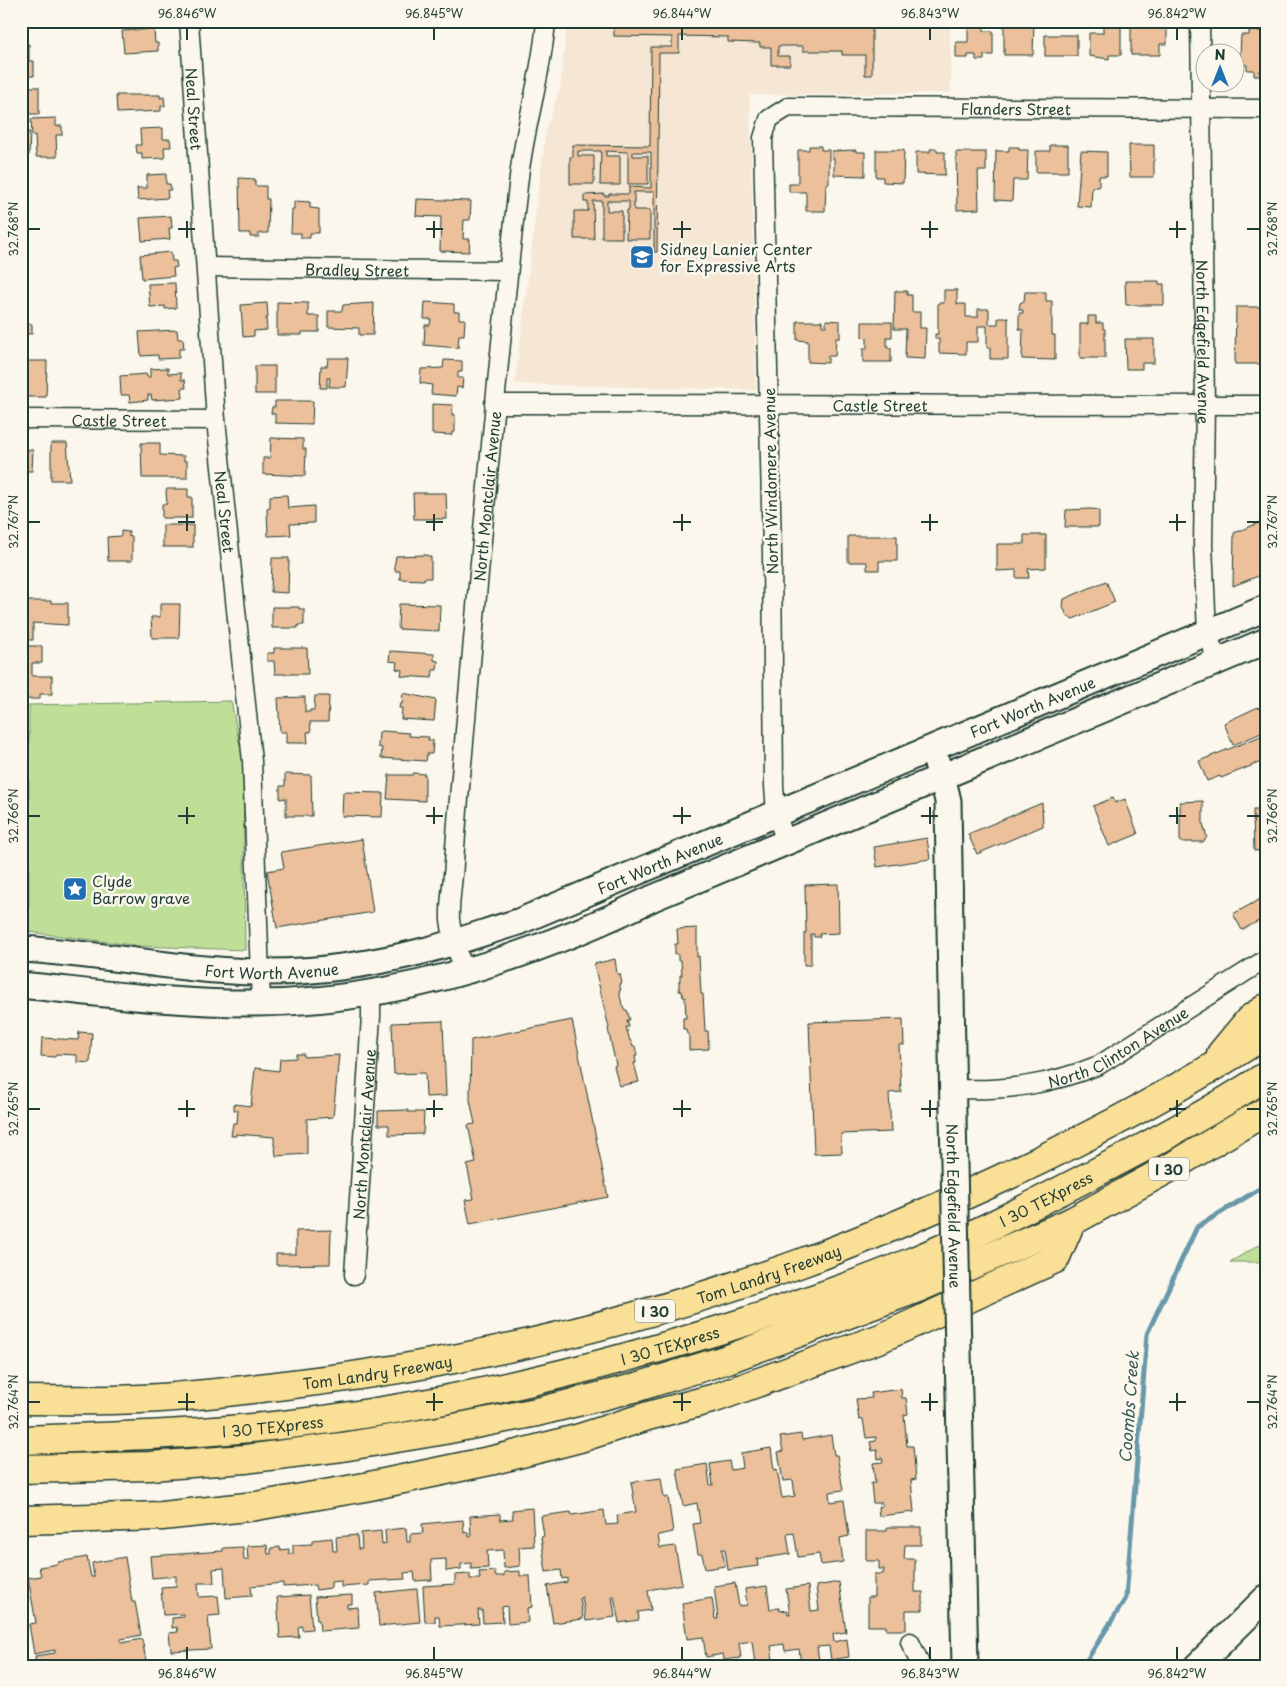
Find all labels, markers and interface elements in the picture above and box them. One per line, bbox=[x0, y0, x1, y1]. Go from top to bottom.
text: 96.846°W bbox=[158, 4, 217, 22]
text: 96.845°W bbox=[405, 4, 464, 22]
text: 96.844°W bbox=[653, 4, 712, 22]
text: 96.843°W bbox=[901, 4, 960, 22]
text: 96.842°W bbox=[1148, 4, 1207, 22]
north arrow bbox=[1194, 42, 1244, 92]
text: N bbox=[1214, 44, 1226, 65]
street label: Neal Street bbox=[181, 67, 209, 151]
street label: Flanders Street bbox=[961, 96, 1071, 120]
text: 32.768°N bbox=[4, 202, 22, 256]
text: 32.768°N bbox=[1263, 202, 1281, 256]
place label: Sidney Lanier Center for Expressive Arts bbox=[660, 237, 812, 277]
school or university icon: Sidney Lanier Center for Expressive Arts bbox=[629, 244, 655, 270]
street label: Bradley Street bbox=[305, 257, 409, 281]
street label: North Edgefield Avenue bbox=[1192, 259, 1217, 425]
street label: North Windomere Avenue bbox=[757, 387, 783, 575]
street label: Castle Street bbox=[832, 393, 928, 416]
street label: Castle Street bbox=[71, 408, 167, 431]
street label: North Montclair Avenue bbox=[467, 410, 506, 582]
street label: Neal Street bbox=[210, 469, 241, 554]
text: 32.767°N bbox=[4, 495, 22, 549]
text: 32.767°N bbox=[1263, 495, 1281, 549]
street label: Fort Worth Avenue bbox=[966, 670, 1098, 743]
text: 32.766°N bbox=[4, 788, 22, 844]
text: 32.766°N bbox=[1263, 788, 1281, 844]
street label: Fort Worth Avenue bbox=[593, 826, 726, 899]
place label: Clyde Barrow grave bbox=[92, 869, 190, 909]
place icon: Clyde Barrow grave bbox=[62, 876, 88, 902]
street label: Fort Worth Avenue bbox=[204, 956, 340, 984]
street label: North Clinton Avenue bbox=[1045, 1000, 1192, 1092]
street label: North Montclair Avenue bbox=[346, 1048, 380, 1220]
text: 32.765°N bbox=[4, 1082, 22, 1136]
text: 32.765°N bbox=[1263, 1082, 1281, 1136]
street label: North Edgefield Avenue bbox=[942, 1123, 968, 1289]
road number: I 30 bbox=[1149, 1158, 1189, 1180]
street label: I 30 TEXpress bbox=[995, 1165, 1096, 1232]
street label: Tom Landry Freeway bbox=[694, 1238, 844, 1309]
road number: I 30 bbox=[635, 1300, 675, 1322]
street label: I 30 TEXpress bbox=[618, 1319, 722, 1370]
street label: Tom Landry Freeway bbox=[301, 1348, 454, 1394]
water label: Coombs Creek bbox=[1112, 1349, 1144, 1464]
text: 32.764°N bbox=[4, 1374, 22, 1430]
text: 32.764°N bbox=[1263, 1374, 1281, 1430]
street label: I 30 TEXpress bbox=[221, 1409, 325, 1442]
text: 96.846°W bbox=[158, 1664, 217, 1682]
text: 96.845°W bbox=[405, 1664, 464, 1682]
text: 96.844°W bbox=[653, 1664, 712, 1682]
text: 96.843°W bbox=[901, 1664, 960, 1682]
text: 96.842°W bbox=[1148, 1664, 1207, 1682]

